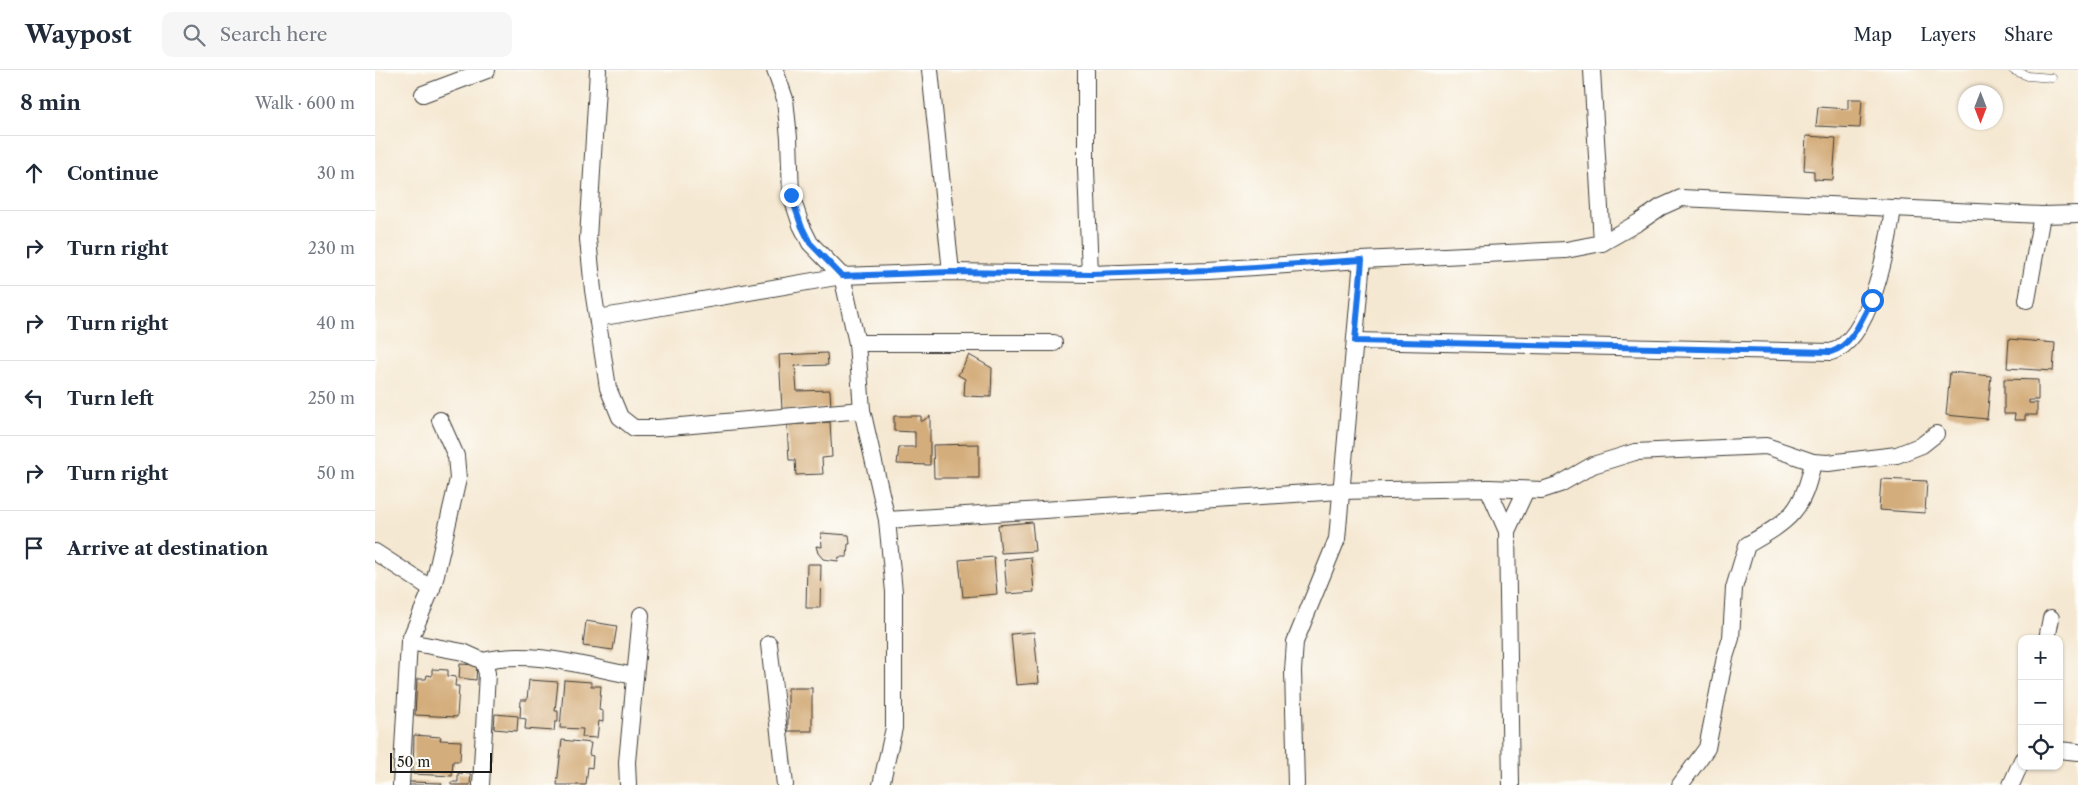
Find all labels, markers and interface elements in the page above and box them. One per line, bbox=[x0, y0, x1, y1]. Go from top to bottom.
search box bbox=[162, 12, 512, 57]
text: Waypost bbox=[25, 20, 132, 49]
icon: search bbox=[180, 21, 208, 49]
text: Search here bbox=[220, 23, 327, 46]
text: Map bbox=[1854, 24, 1892, 46]
text: Layers bbox=[1920, 24, 1976, 46]
text: Share bbox=[2004, 24, 2053, 46]
north arrow bbox=[1958, 85, 2003, 130]
text: 8 min bbox=[20, 90, 81, 115]
text: Walk · 600 m bbox=[255, 93, 355, 113]
icon: ahead bbox=[20, 159, 48, 187]
text: Continue bbox=[67, 162, 159, 185]
text: 30 m bbox=[317, 163, 355, 183]
route end bbox=[780, 184, 803, 207]
icon: right bbox=[20, 234, 48, 262]
text: Turn right bbox=[67, 237, 168, 260]
text: 230 m bbox=[308, 238, 355, 258]
route start bbox=[1861, 289, 1884, 312]
icon: right bbox=[20, 309, 48, 337]
text: Turn right bbox=[67, 312, 168, 335]
text: 40 m bbox=[316, 313, 355, 333]
icon: left bbox=[20, 384, 48, 412]
text: Turn left bbox=[67, 387, 154, 410]
text: 250 m bbox=[308, 388, 355, 408]
icon: right bbox=[20, 459, 48, 487]
text: Turn right bbox=[67, 462, 168, 485]
text: 50 m bbox=[317, 463, 355, 483]
icon: arrive bbox=[20, 534, 48, 562]
text: Arrive at destination bbox=[67, 537, 268, 560]
map controls bbox=[2018, 635, 2063, 770]
button: + bbox=[2018, 635, 2063, 680]
button: − bbox=[2018, 680, 2063, 725]
button: locate bbox=[2018, 725, 2063, 770]
scale bar bbox=[390, 750, 493, 773]
text: 50 m bbox=[397, 753, 430, 771]

